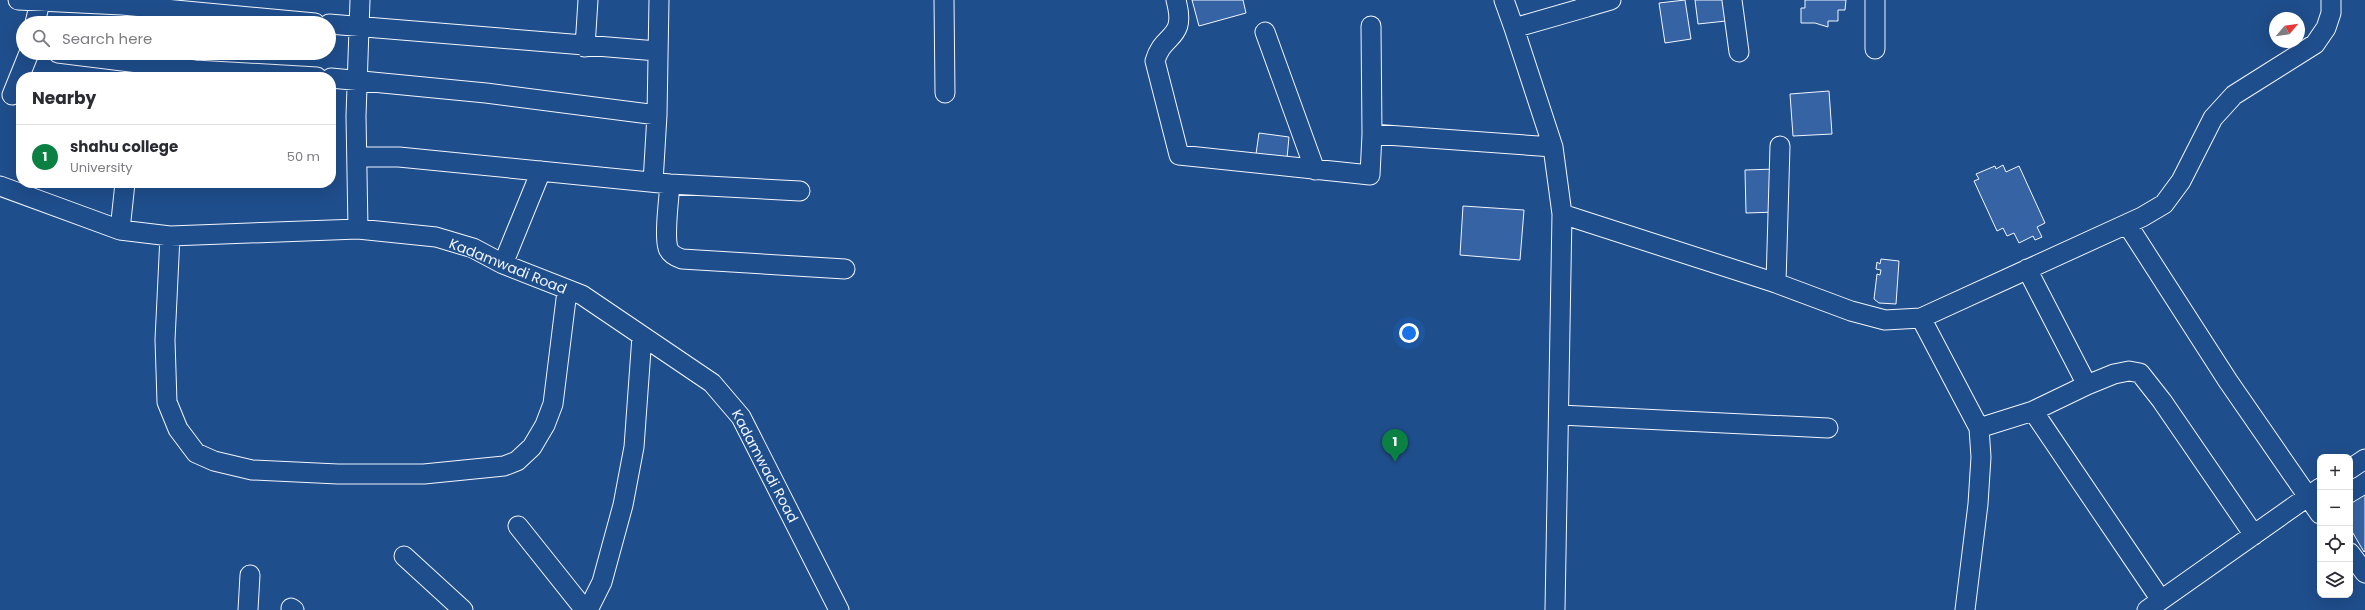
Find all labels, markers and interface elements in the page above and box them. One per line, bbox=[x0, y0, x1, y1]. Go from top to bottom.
north arrow bbox=[2269, 12, 2305, 48]
search box bbox=[16, 16, 336, 60]
icon: search bbox=[30, 27, 52, 49]
text: Search here bbox=[62, 28, 152, 49]
text: Nearby bbox=[32, 86, 96, 110]
text: shahu college bbox=[70, 136, 178, 157]
text: 1 bbox=[43, 147, 47, 166]
text: 50 m bbox=[287, 147, 320, 166]
text: University bbox=[70, 158, 133, 177]
street label: Kadamwadi Road bbox=[446, 233, 570, 299]
your location bbox=[1399, 323, 1419, 343]
street label: Kadamwadi Road bbox=[727, 406, 803, 526]
pin: 1 bbox=[1382, 429, 1408, 462]
map controls bbox=[2317, 454, 2353, 598]
button: + bbox=[2317, 454, 2353, 490]
button: − bbox=[2317, 490, 2353, 526]
button: locate bbox=[2317, 526, 2353, 562]
button: layers bbox=[2317, 562, 2353, 598]

